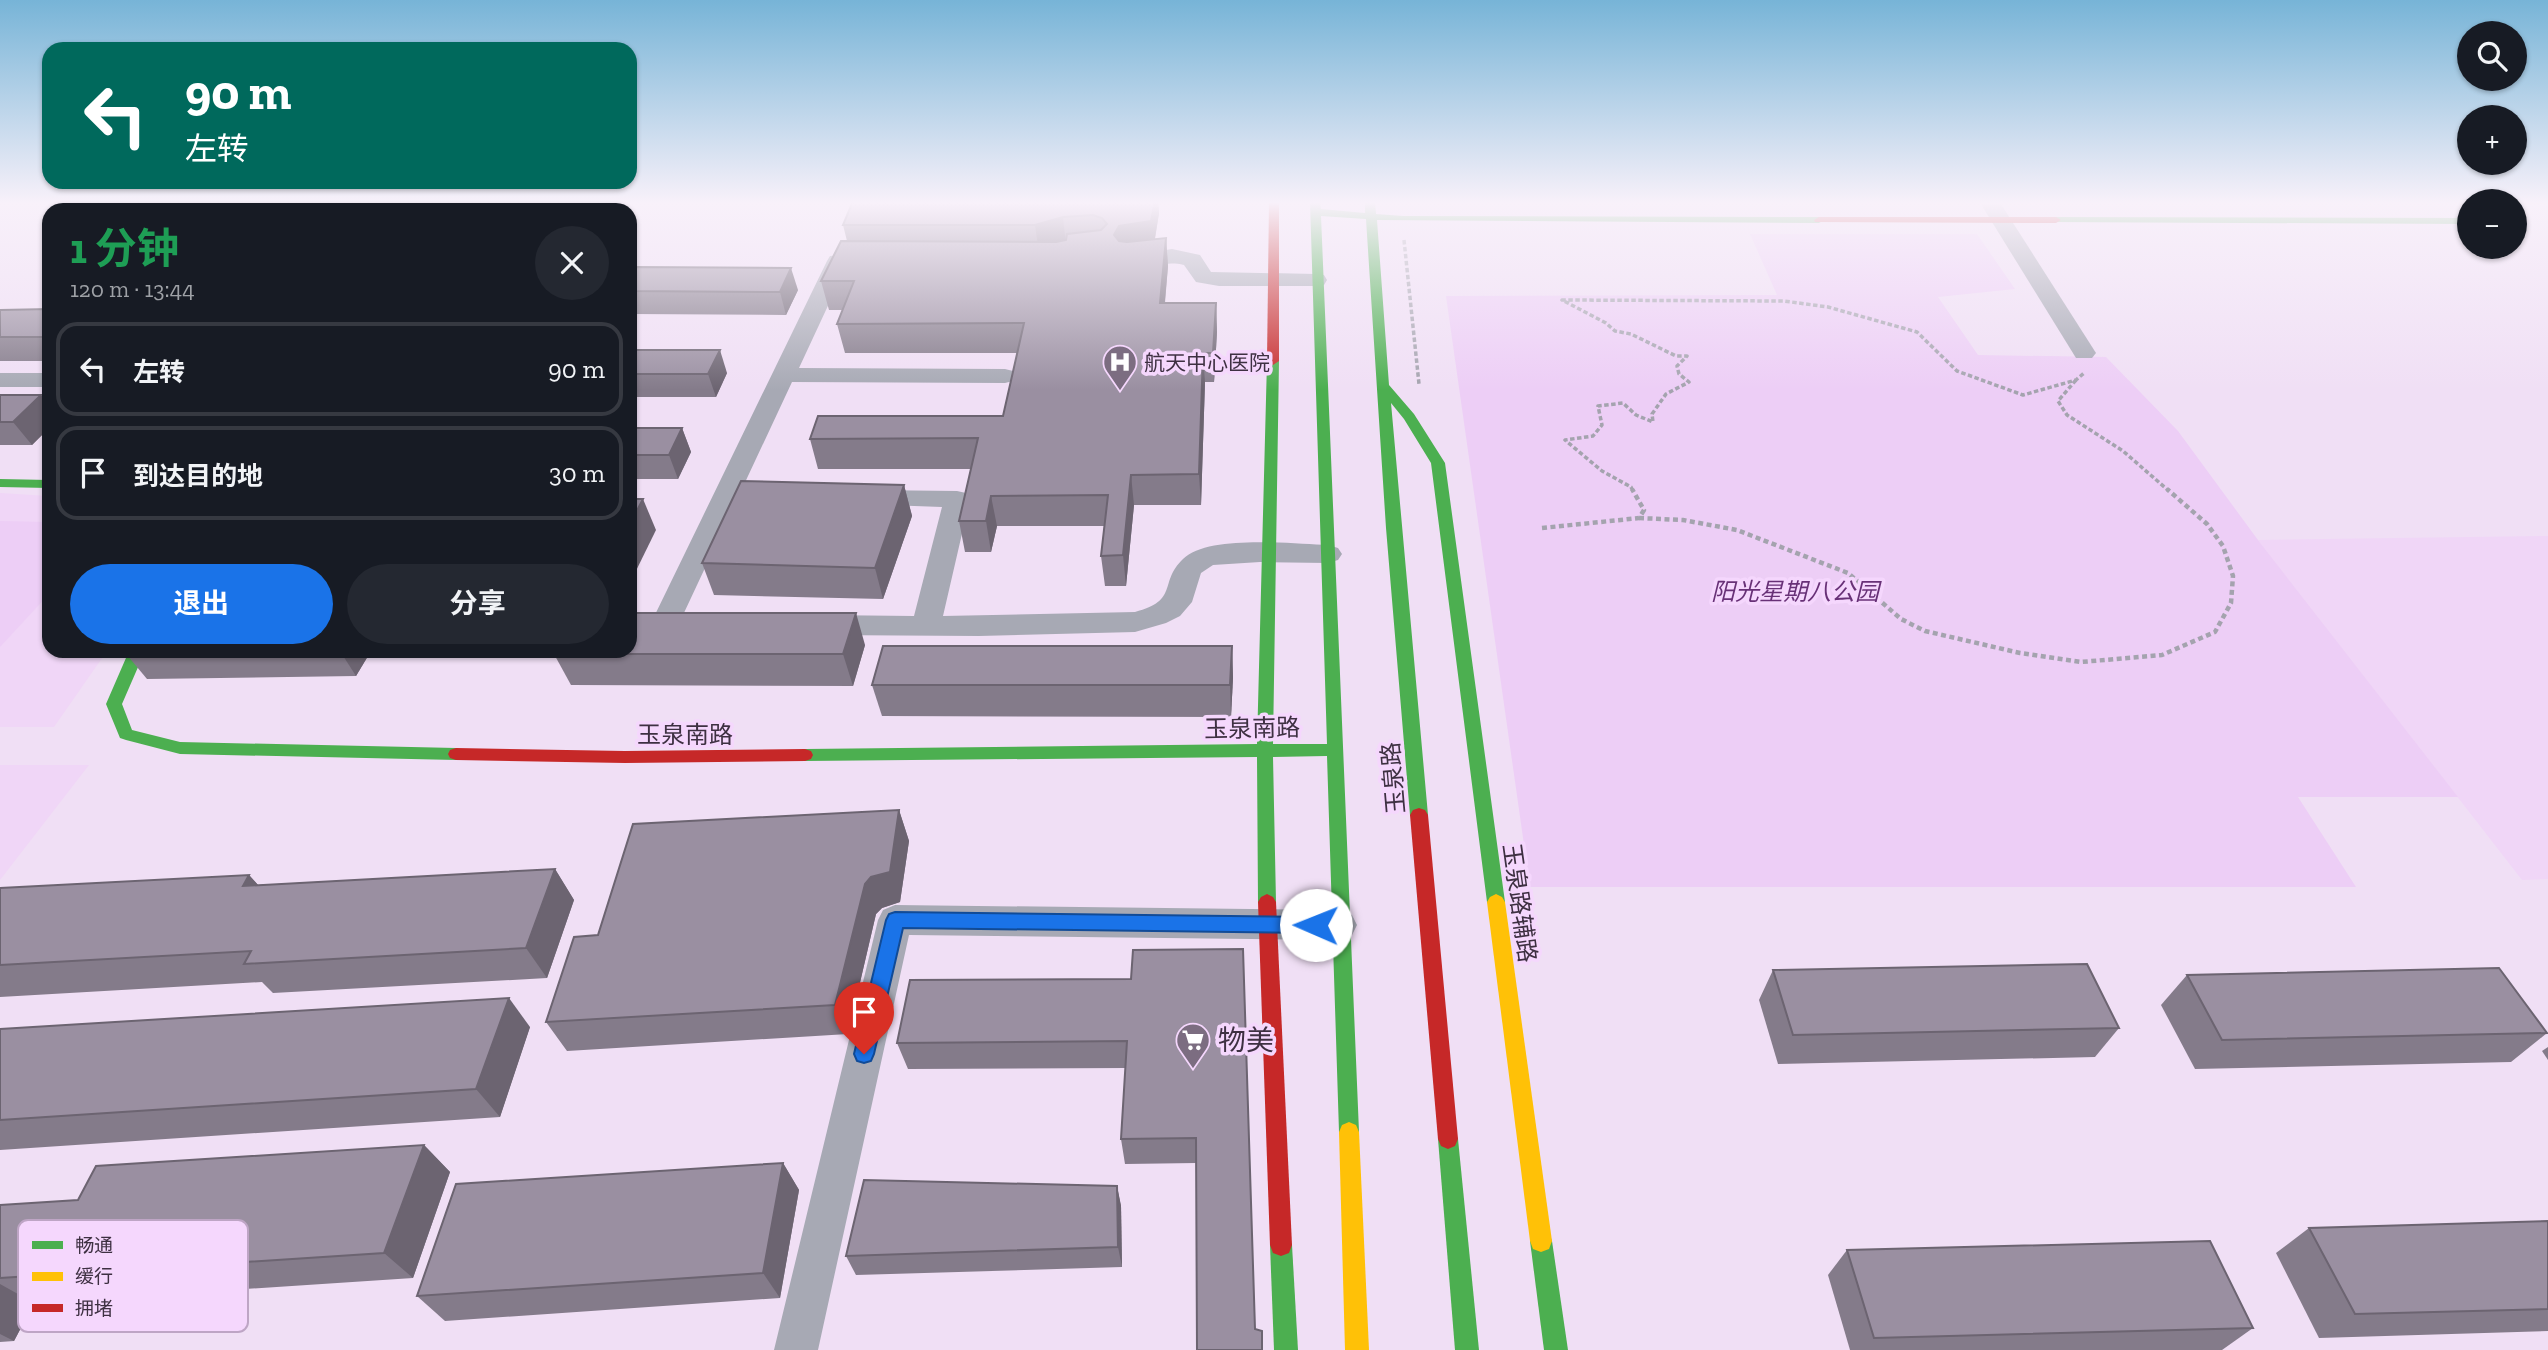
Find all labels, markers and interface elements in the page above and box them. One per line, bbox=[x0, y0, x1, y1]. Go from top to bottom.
map controls bbox=[2457, 21, 2527, 259]
button: search bbox=[2457, 21, 2527, 91]
text: 90 m bbox=[185, 63, 292, 122]
icon: left bbox=[70, 70, 161, 161]
button: + bbox=[2457, 105, 2527, 175]
text: 左转 bbox=[185, 130, 249, 168]
button: − bbox=[2457, 189, 2527, 259]
text: 1 分钟 bbox=[70, 223, 179, 274]
button: close bbox=[535, 226, 609, 300]
text: 120 m · 13:44 bbox=[70, 275, 195, 303]
hospital icon: 航天中心医院 bbox=[1101, 343, 1139, 392]
icon: left bbox=[74, 350, 112, 388]
place label: 航天中心医院 bbox=[1144, 350, 1270, 375]
text: 90 m bbox=[548, 353, 605, 385]
text: 左转 bbox=[133, 356, 185, 388]
icon: arrive bbox=[74, 454, 112, 492]
text: 30 m bbox=[549, 457, 605, 489]
text: 到达目的地 bbox=[133, 460, 263, 492]
button: 退出 bbox=[70, 564, 333, 644]
button: 分享 bbox=[347, 564, 609, 644]
park label: 阳光星期八公园 bbox=[1711, 577, 1882, 606]
street label: 玉泉南路 bbox=[1204, 713, 1300, 743]
street label: 玉泉南路 bbox=[637, 720, 733, 749]
street label: 玉泉路 bbox=[1375, 741, 1411, 815]
street label: 玉泉路辅路 bbox=[1497, 842, 1543, 964]
position arrow bbox=[1279, 888, 1353, 962]
pin bbox=[834, 982, 894, 1054]
icon: arrive bbox=[845, 993, 883, 1031]
supermarket icon: 物美 bbox=[1174, 1021, 1212, 1070]
place label: 物美 bbox=[1218, 1024, 1274, 1057]
legend bbox=[18, 1220, 248, 1332]
text: 畅通 bbox=[75, 1234, 113, 1257]
text: 缓行 bbox=[75, 1265, 113, 1288]
text: 拥堵 bbox=[75, 1297, 113, 1320]

